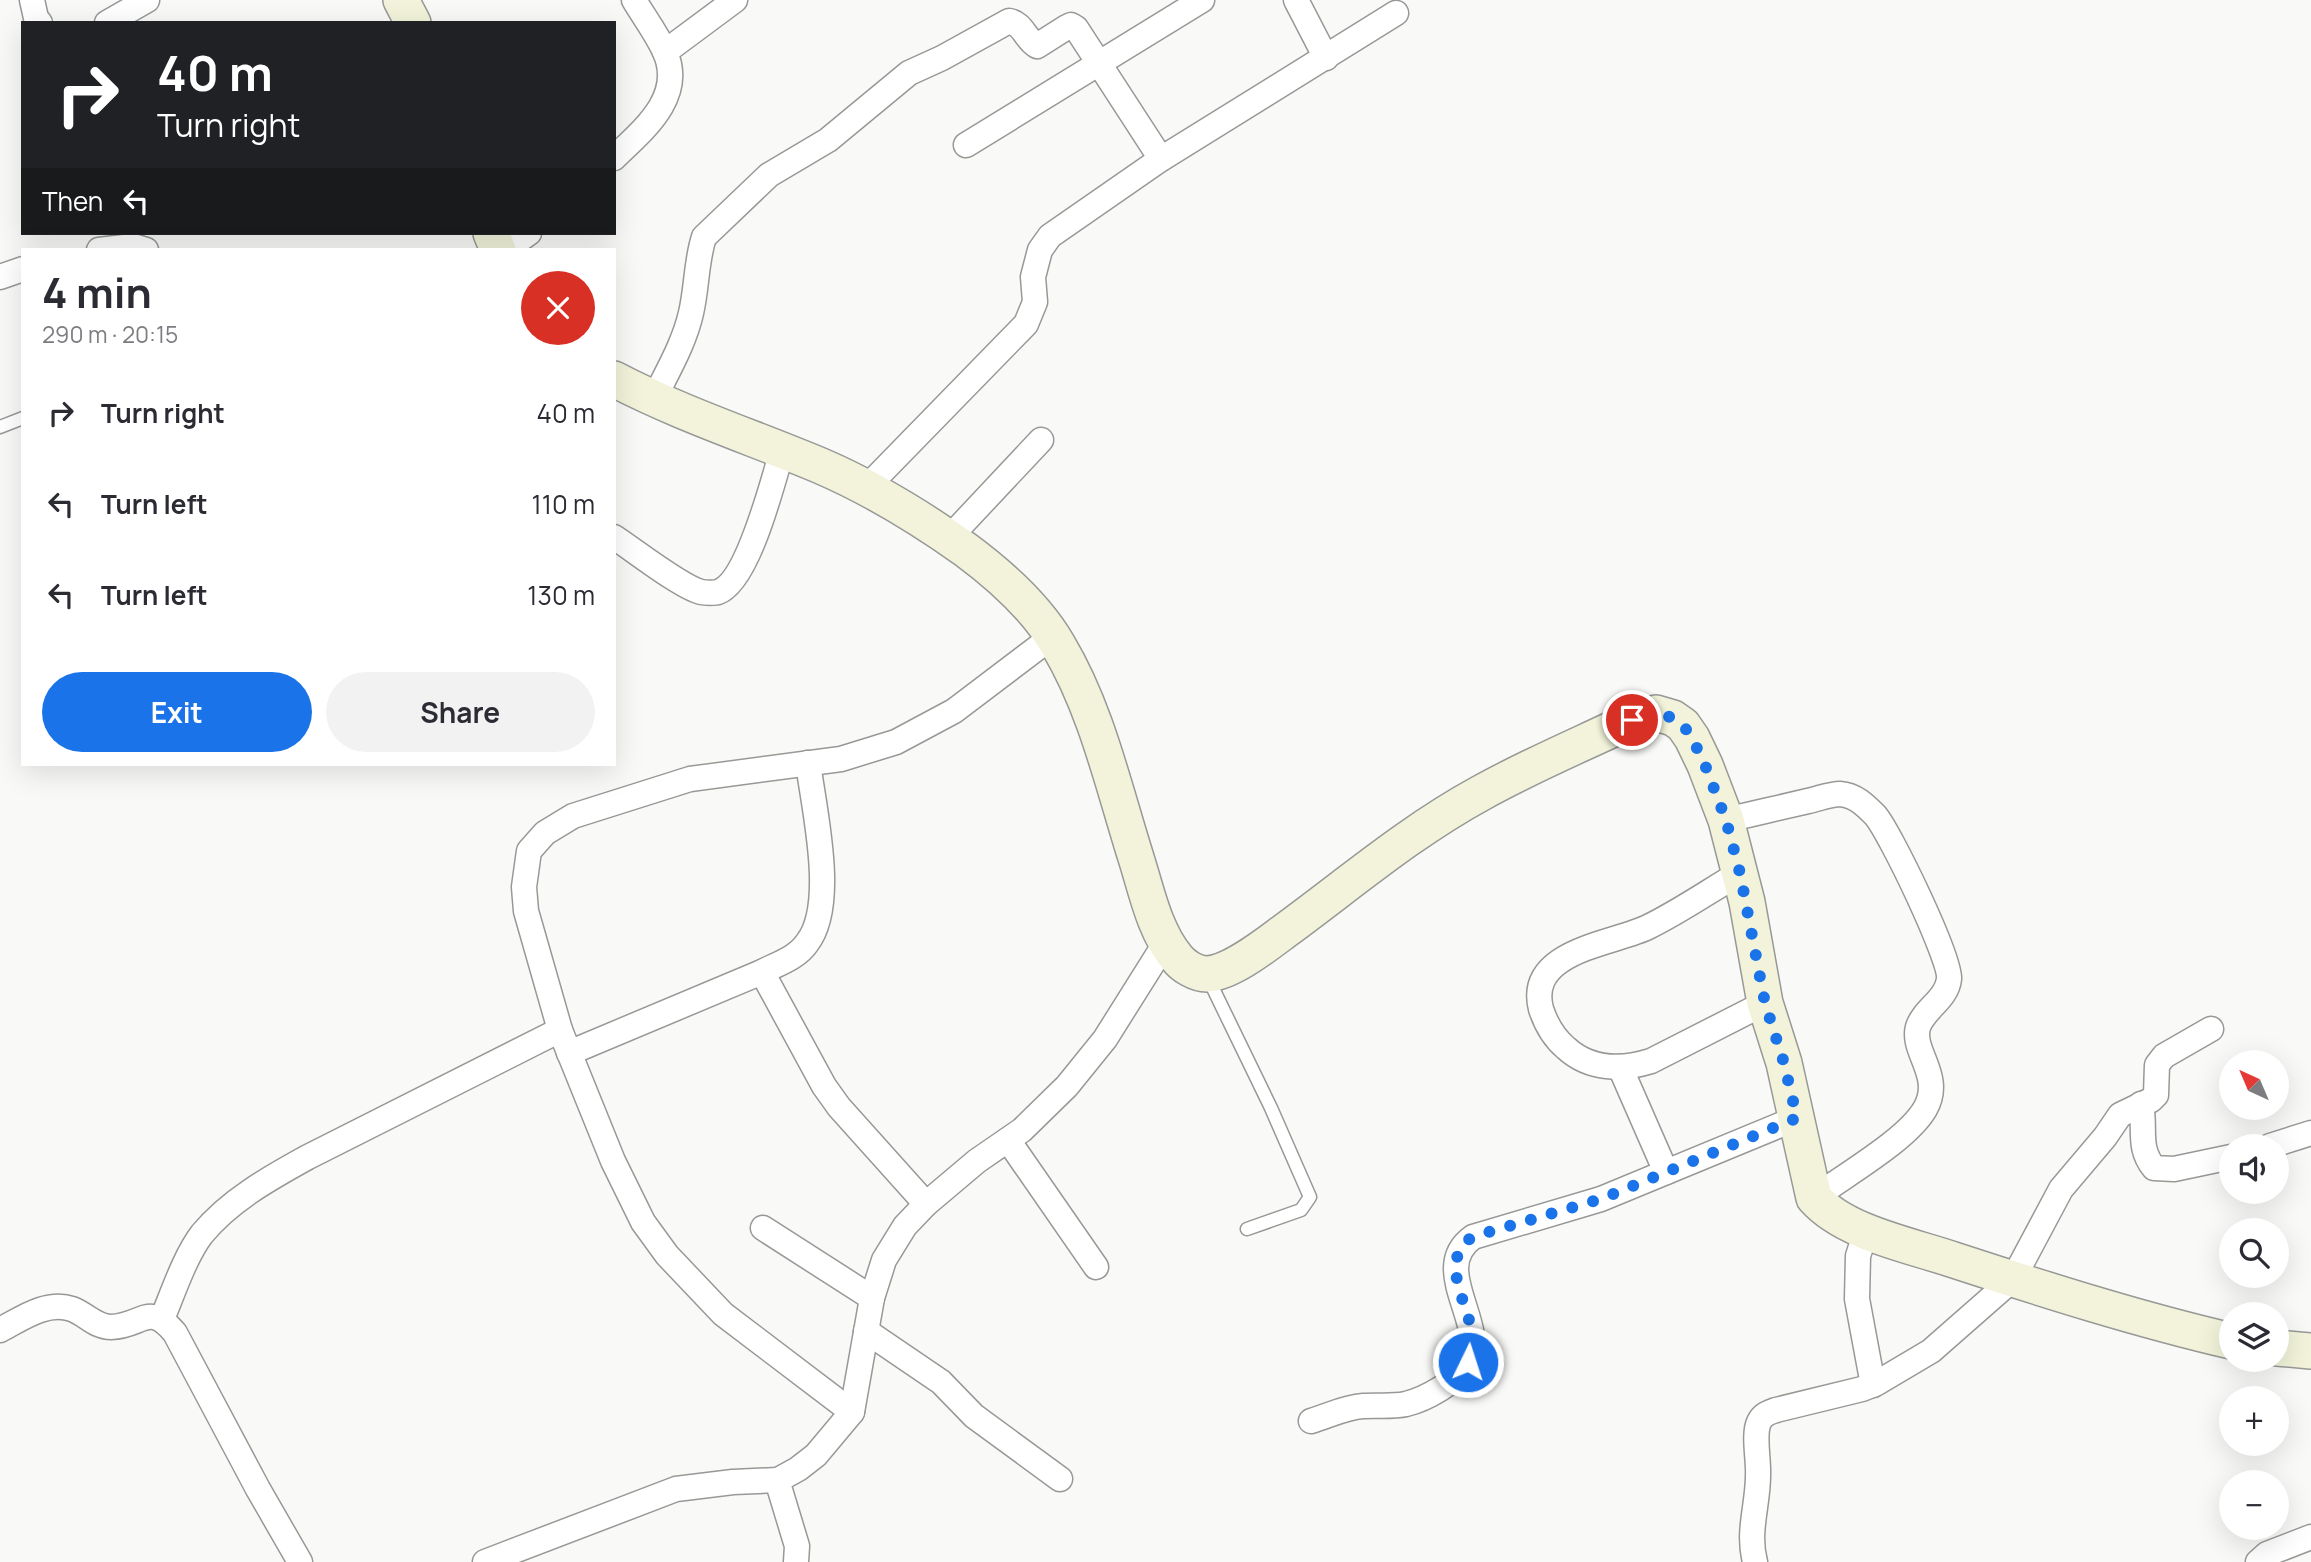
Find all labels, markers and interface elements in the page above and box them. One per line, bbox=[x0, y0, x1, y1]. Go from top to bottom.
text: 40 m bbox=[157, 39, 273, 106]
icon: right bbox=[42, 49, 133, 140]
text: Turn right bbox=[157, 103, 300, 147]
icon: left bbox=[117, 182, 155, 220]
text: Then bbox=[42, 183, 103, 219]
text: 4 min bbox=[42, 263, 152, 321]
button: close bbox=[521, 271, 595, 345]
text: 290 m · 20:15 bbox=[42, 318, 178, 350]
icon: right bbox=[42, 394, 80, 432]
text: Turn right bbox=[101, 395, 225, 431]
text: 40 m bbox=[537, 395, 595, 431]
icon: left bbox=[42, 485, 80, 523]
text: Turn left bbox=[101, 486, 208, 522]
text: 110 m bbox=[532, 486, 595, 522]
icon: left bbox=[42, 576, 80, 614]
text: Turn left bbox=[101, 577, 208, 613]
text: 130 m bbox=[527, 577, 595, 613]
button: Exit bbox=[42, 672, 312, 752]
button: Share bbox=[326, 672, 595, 752]
pin bbox=[1602, 690, 1662, 750]
icon: arrive bbox=[1613, 701, 1651, 739]
north arrow bbox=[2219, 1050, 2289, 1120]
map controls bbox=[2219, 1050, 2289, 1540]
button: sound bbox=[2219, 1134, 2289, 1204]
button: search bbox=[2219, 1218, 2289, 1288]
button: layers bbox=[2219, 1302, 2289, 1372]
position arrow bbox=[1431, 1325, 1505, 1399]
button: + bbox=[2219, 1386, 2289, 1456]
button: − bbox=[2219, 1470, 2289, 1540]

